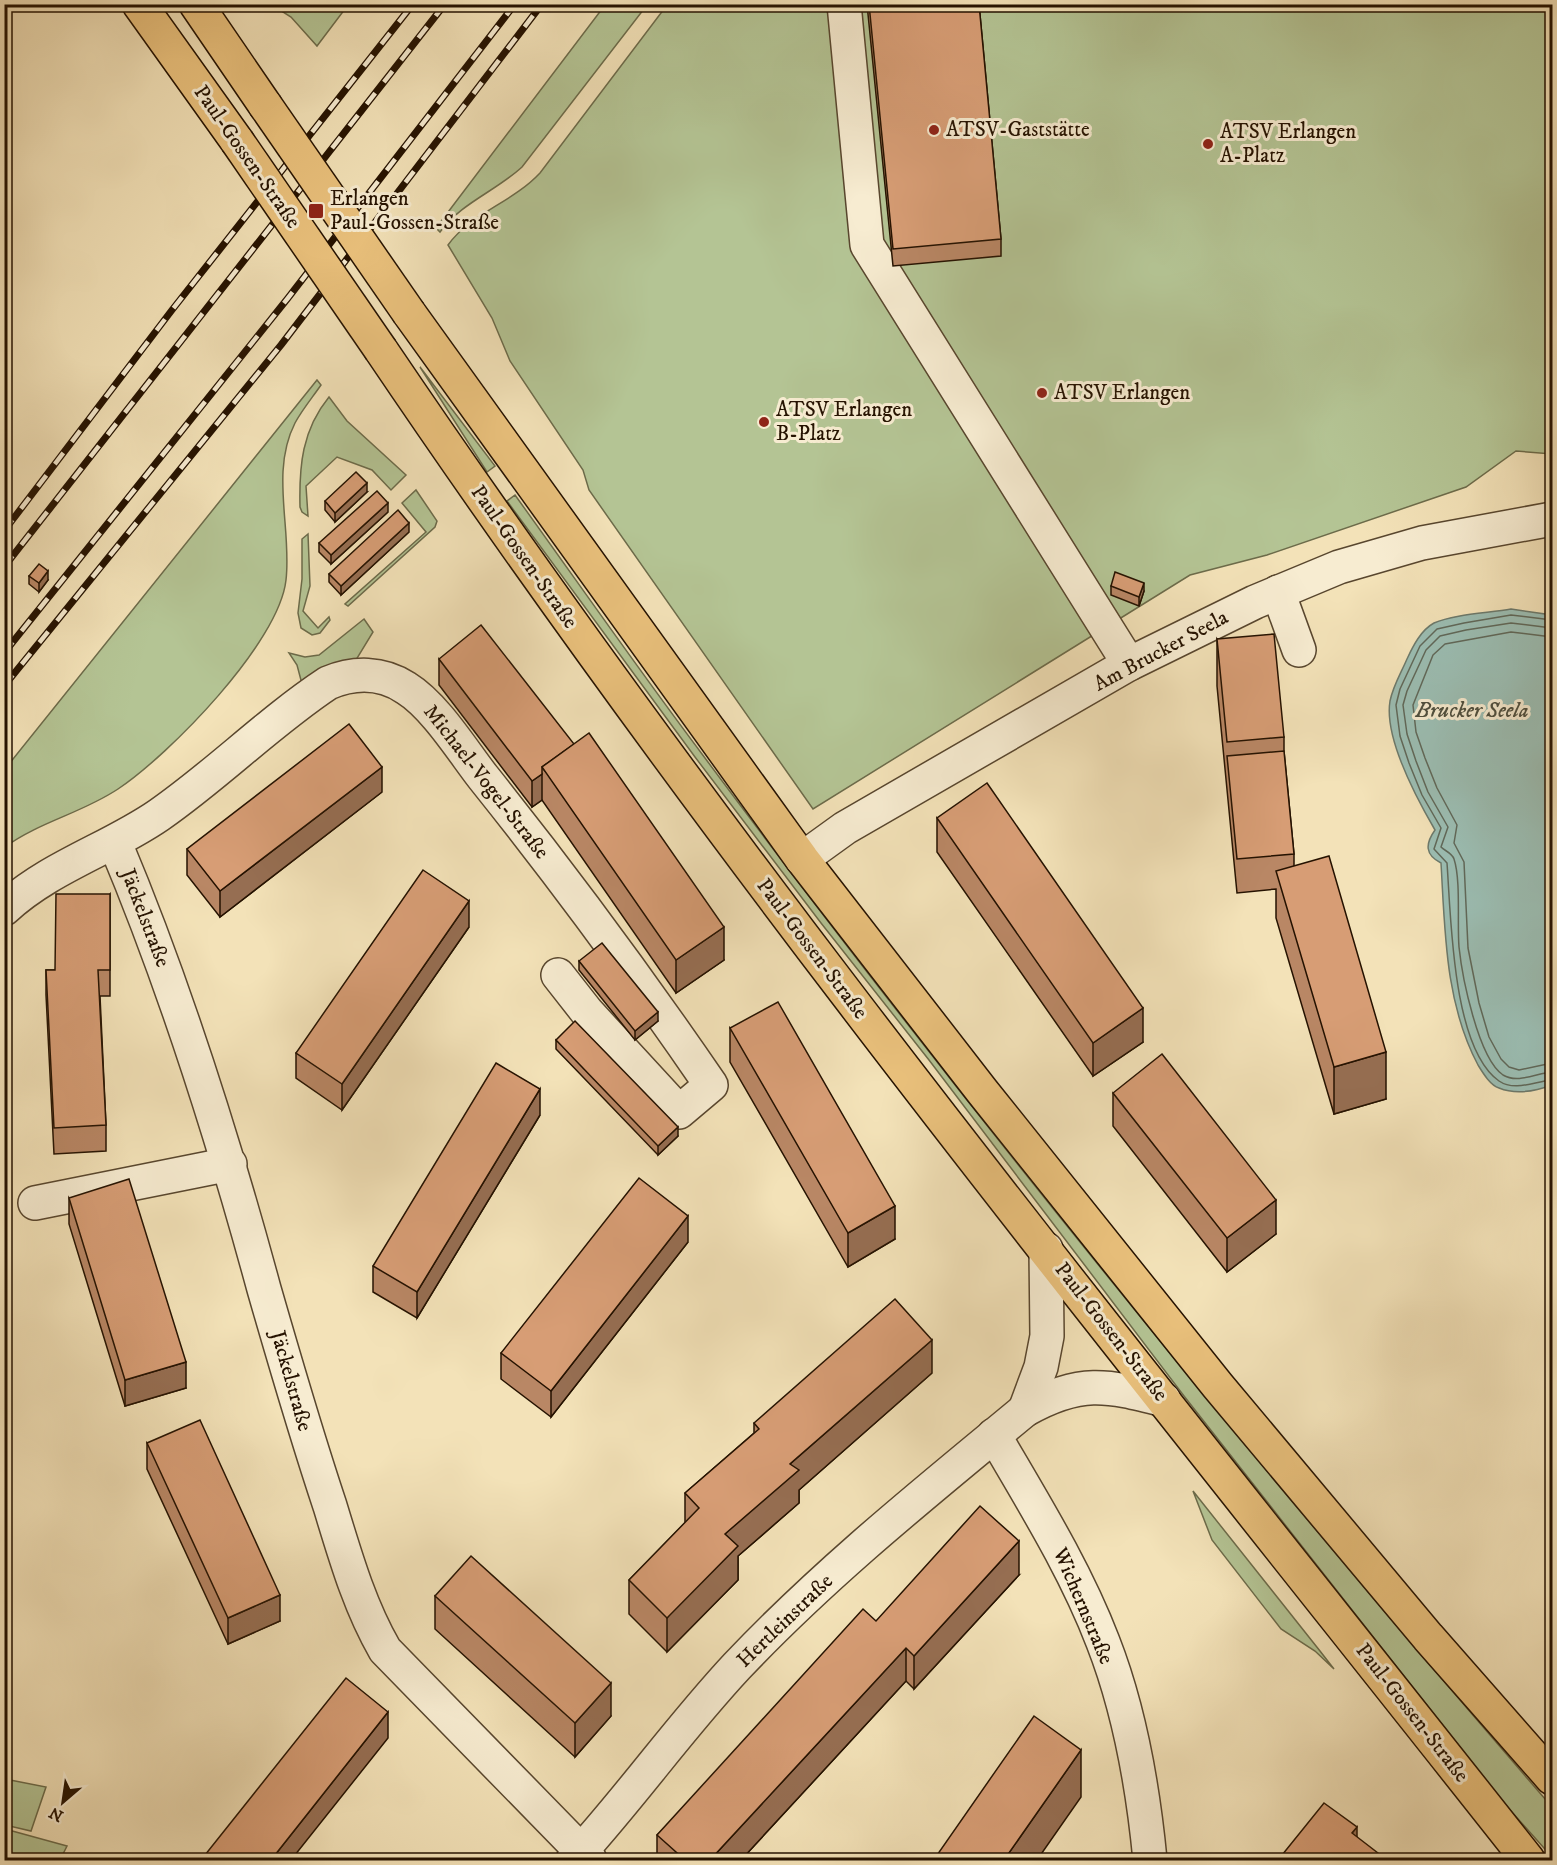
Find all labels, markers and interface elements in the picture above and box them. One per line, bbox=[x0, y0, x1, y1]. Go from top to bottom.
street label: Paul-Gossen-Straße bbox=[188, 80, 306, 234]
place label: ATSV-Gaststätte bbox=[946, 117, 1090, 143]
place label: ATSV Erlangen A-Platz bbox=[1220, 119, 1356, 169]
marker: ATSV-Gaststätte bbox=[927, 123, 941, 137]
marker: ATSV Erlangen A-Platz bbox=[1201, 137, 1215, 151]
place label: Erlangen Paul-Gossen-Straße bbox=[330, 186, 499, 236]
marker: Erlangen Paul-Gossen-Straße bbox=[307, 202, 325, 220]
place label: ATSV Erlangen bbox=[1054, 380, 1190, 406]
marker: ATSV Erlangen bbox=[1035, 386, 1049, 400]
place label: ATSV Erlangen B-Platz bbox=[776, 397, 912, 447]
marker: ATSV Erlangen B-Platz bbox=[757, 415, 771, 429]
street label: Paul-Gossen-Straße bbox=[465, 480, 583, 634]
street label: Am Brucker Seela bbox=[1089, 605, 1233, 697]
water label: Brucker Seela bbox=[1414, 697, 1529, 724]
street label: Michael-Vogel-Straße bbox=[418, 699, 555, 865]
street label: Jäckelstraße bbox=[114, 863, 176, 971]
street label: Paul-Gossen-Straße bbox=[751, 874, 873, 1025]
street label: Paul-Gossen-Straße bbox=[1049, 1257, 1173, 1407]
street label: Jäckelstraße bbox=[264, 1326, 318, 1434]
street label: Wichernstraße bbox=[1046, 1543, 1119, 1668]
street label: Hertleinstraße bbox=[731, 1568, 839, 1673]
street label: Paul-Gossen-Straße bbox=[1350, 1638, 1474, 1788]
north arrow bbox=[33, 1772, 93, 1832]
text: N bbox=[46, 1802, 67, 1826]

